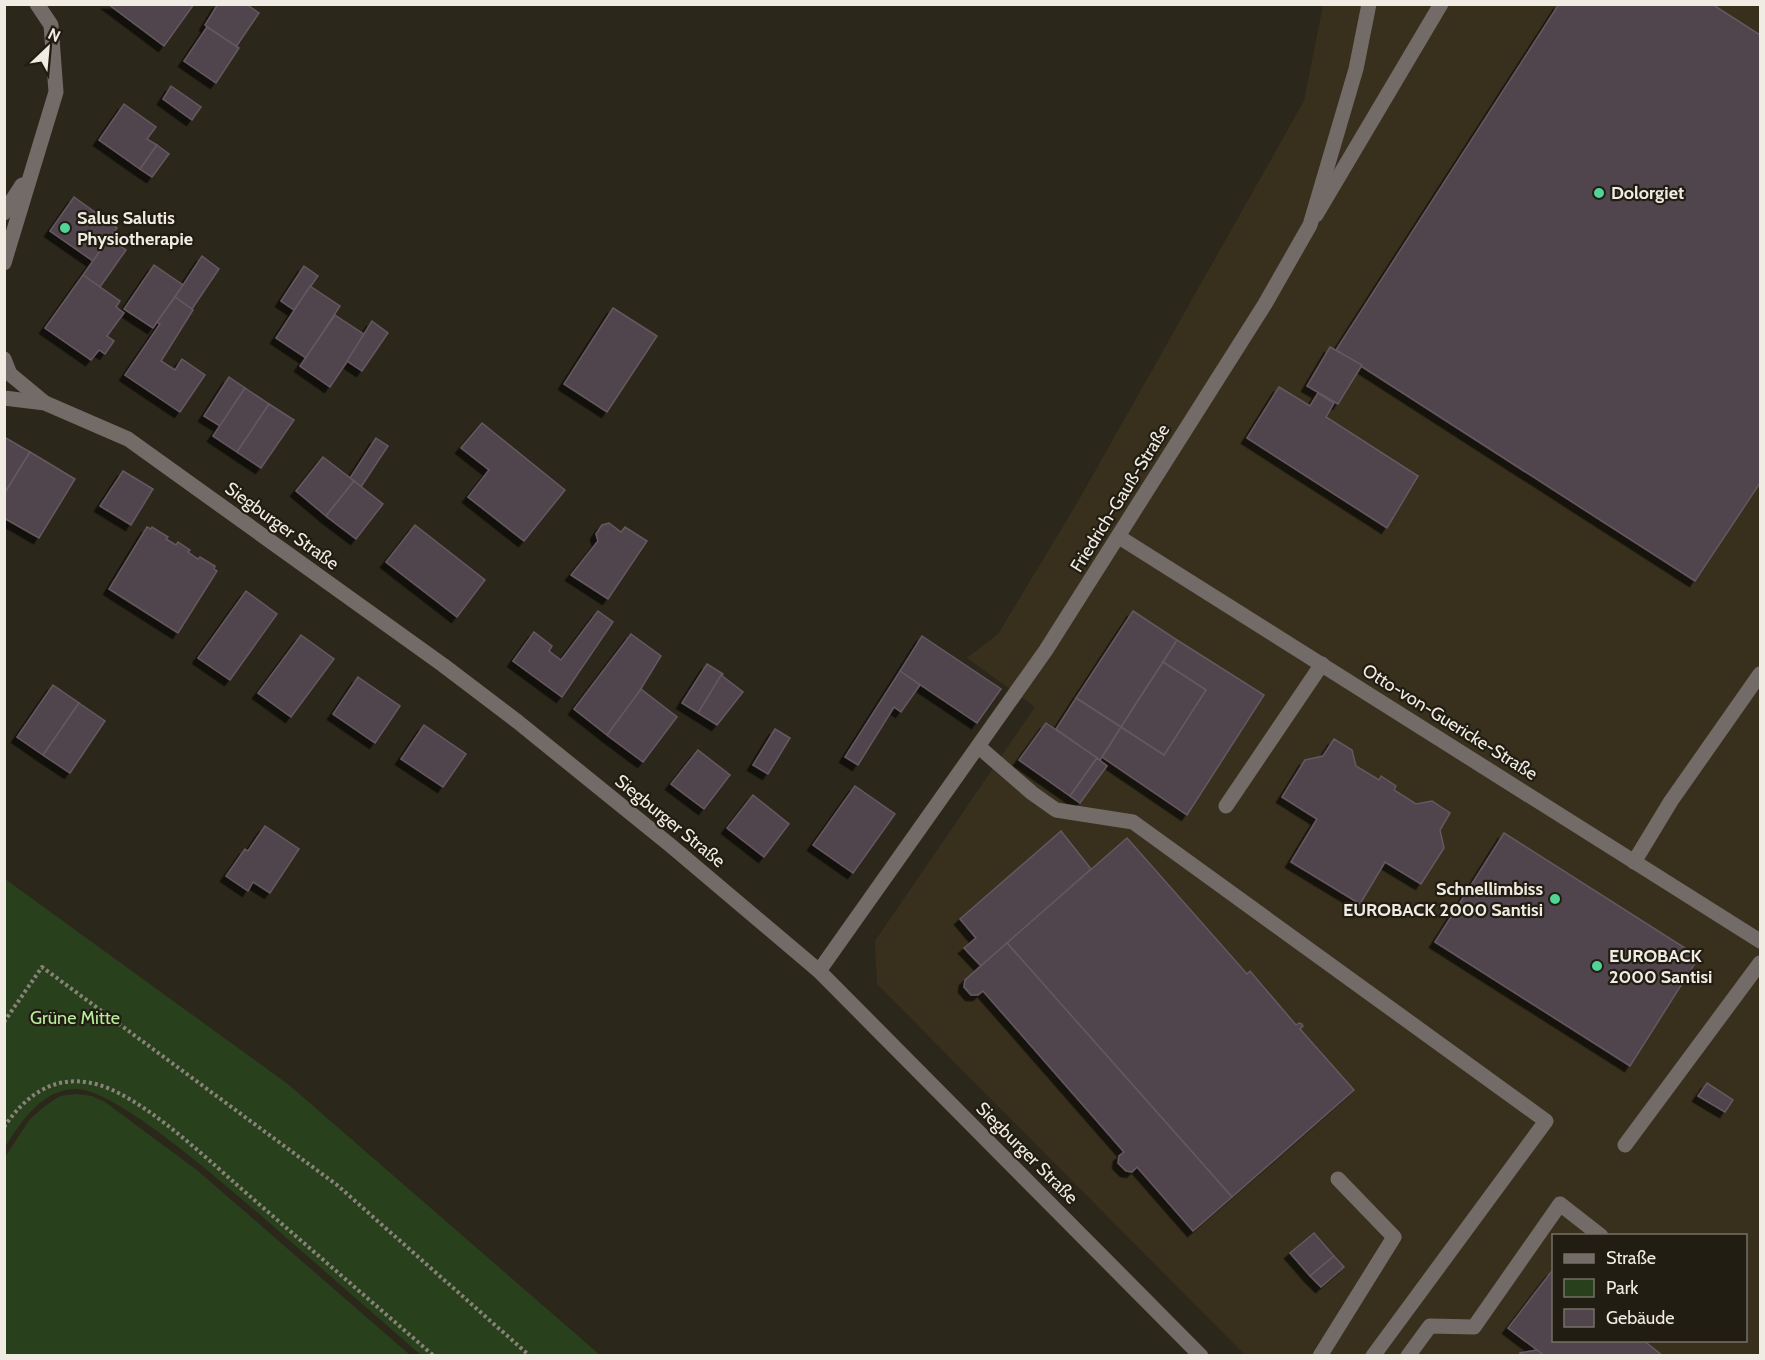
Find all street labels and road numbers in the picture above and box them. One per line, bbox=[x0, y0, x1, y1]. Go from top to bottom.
street label: Friedrich-Gauß-Straße bbox=[1066, 420, 1174, 576]
street label: Siegburger Straße bbox=[221, 477, 343, 575]
street label: Otto-von-Guericke-Straße bbox=[1358, 659, 1542, 785]
street label: Siegburger Straße bbox=[610, 770, 730, 872]
street label: Siegburger Straße bbox=[971, 1097, 1083, 1209]

